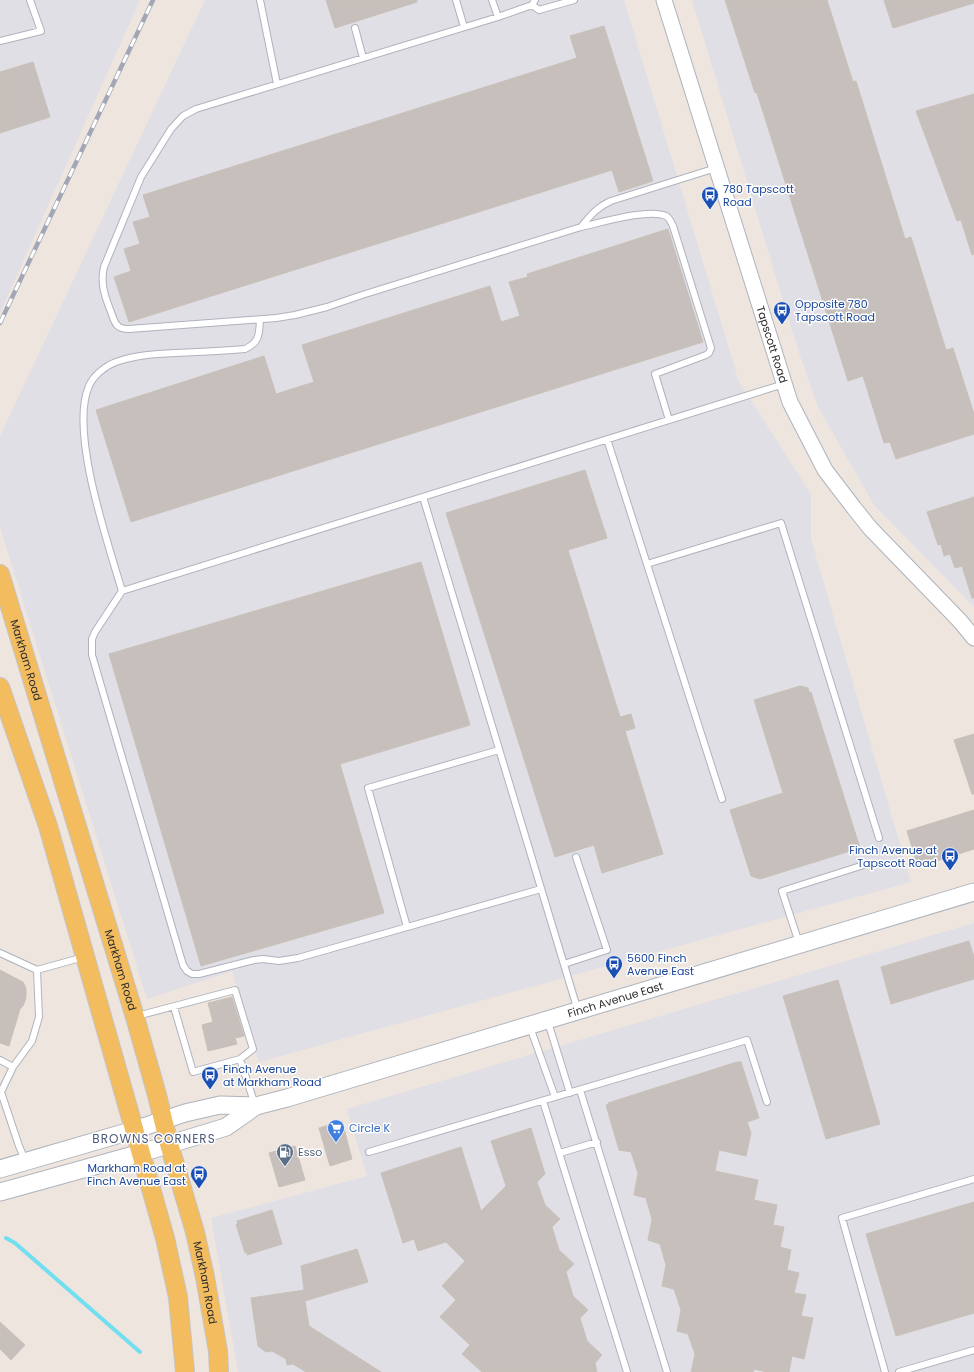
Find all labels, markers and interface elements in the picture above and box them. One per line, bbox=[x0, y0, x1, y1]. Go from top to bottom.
place label: 780 Tapscott Road bbox=[723, 181, 794, 210]
bus stop icon: 780 Tapscott Road bbox=[700, 185, 720, 210]
place label: Opposite 780 Tapscott Road bbox=[795, 296, 875, 325]
bus stop icon: Opposite 780 Tapscott Road bbox=[772, 300, 792, 325]
street label: Tapscott Road bbox=[752, 304, 792, 385]
street label: Markham Road bbox=[6, 618, 46, 703]
place label: Finch Avenue at Tapscott Road bbox=[849, 842, 937, 871]
bus stop icon: Finch Avenue at Tapscott Road bbox=[940, 846, 960, 871]
street label: Markham Road bbox=[101, 927, 141, 1013]
place label: 5600 Finch Avenue East bbox=[627, 950, 694, 979]
bus stop icon: 5600 Finch Avenue East bbox=[604, 954, 624, 979]
street label: Finch Avenue East bbox=[566, 978, 665, 1021]
place label: Finch Avenue at Markham Road bbox=[223, 1061, 321, 1090]
bus stop icon: Finch Avenue at Markham Road bbox=[200, 1065, 220, 1090]
supermarket icon: Circle K bbox=[326, 1118, 346, 1143]
place label: Circle K bbox=[349, 1120, 390, 1136]
district label: BROWNS CORNERS bbox=[92, 1130, 216, 1147]
fuel station icon: Esso bbox=[275, 1142, 295, 1167]
place label: Esso bbox=[298, 1144, 322, 1160]
place label: Markham Road at Finch Avenue East bbox=[87, 1160, 186, 1189]
bus stop icon: Markham Road at Finch Avenue East bbox=[189, 1164, 209, 1189]
street label: Markham Road bbox=[189, 1240, 221, 1325]

